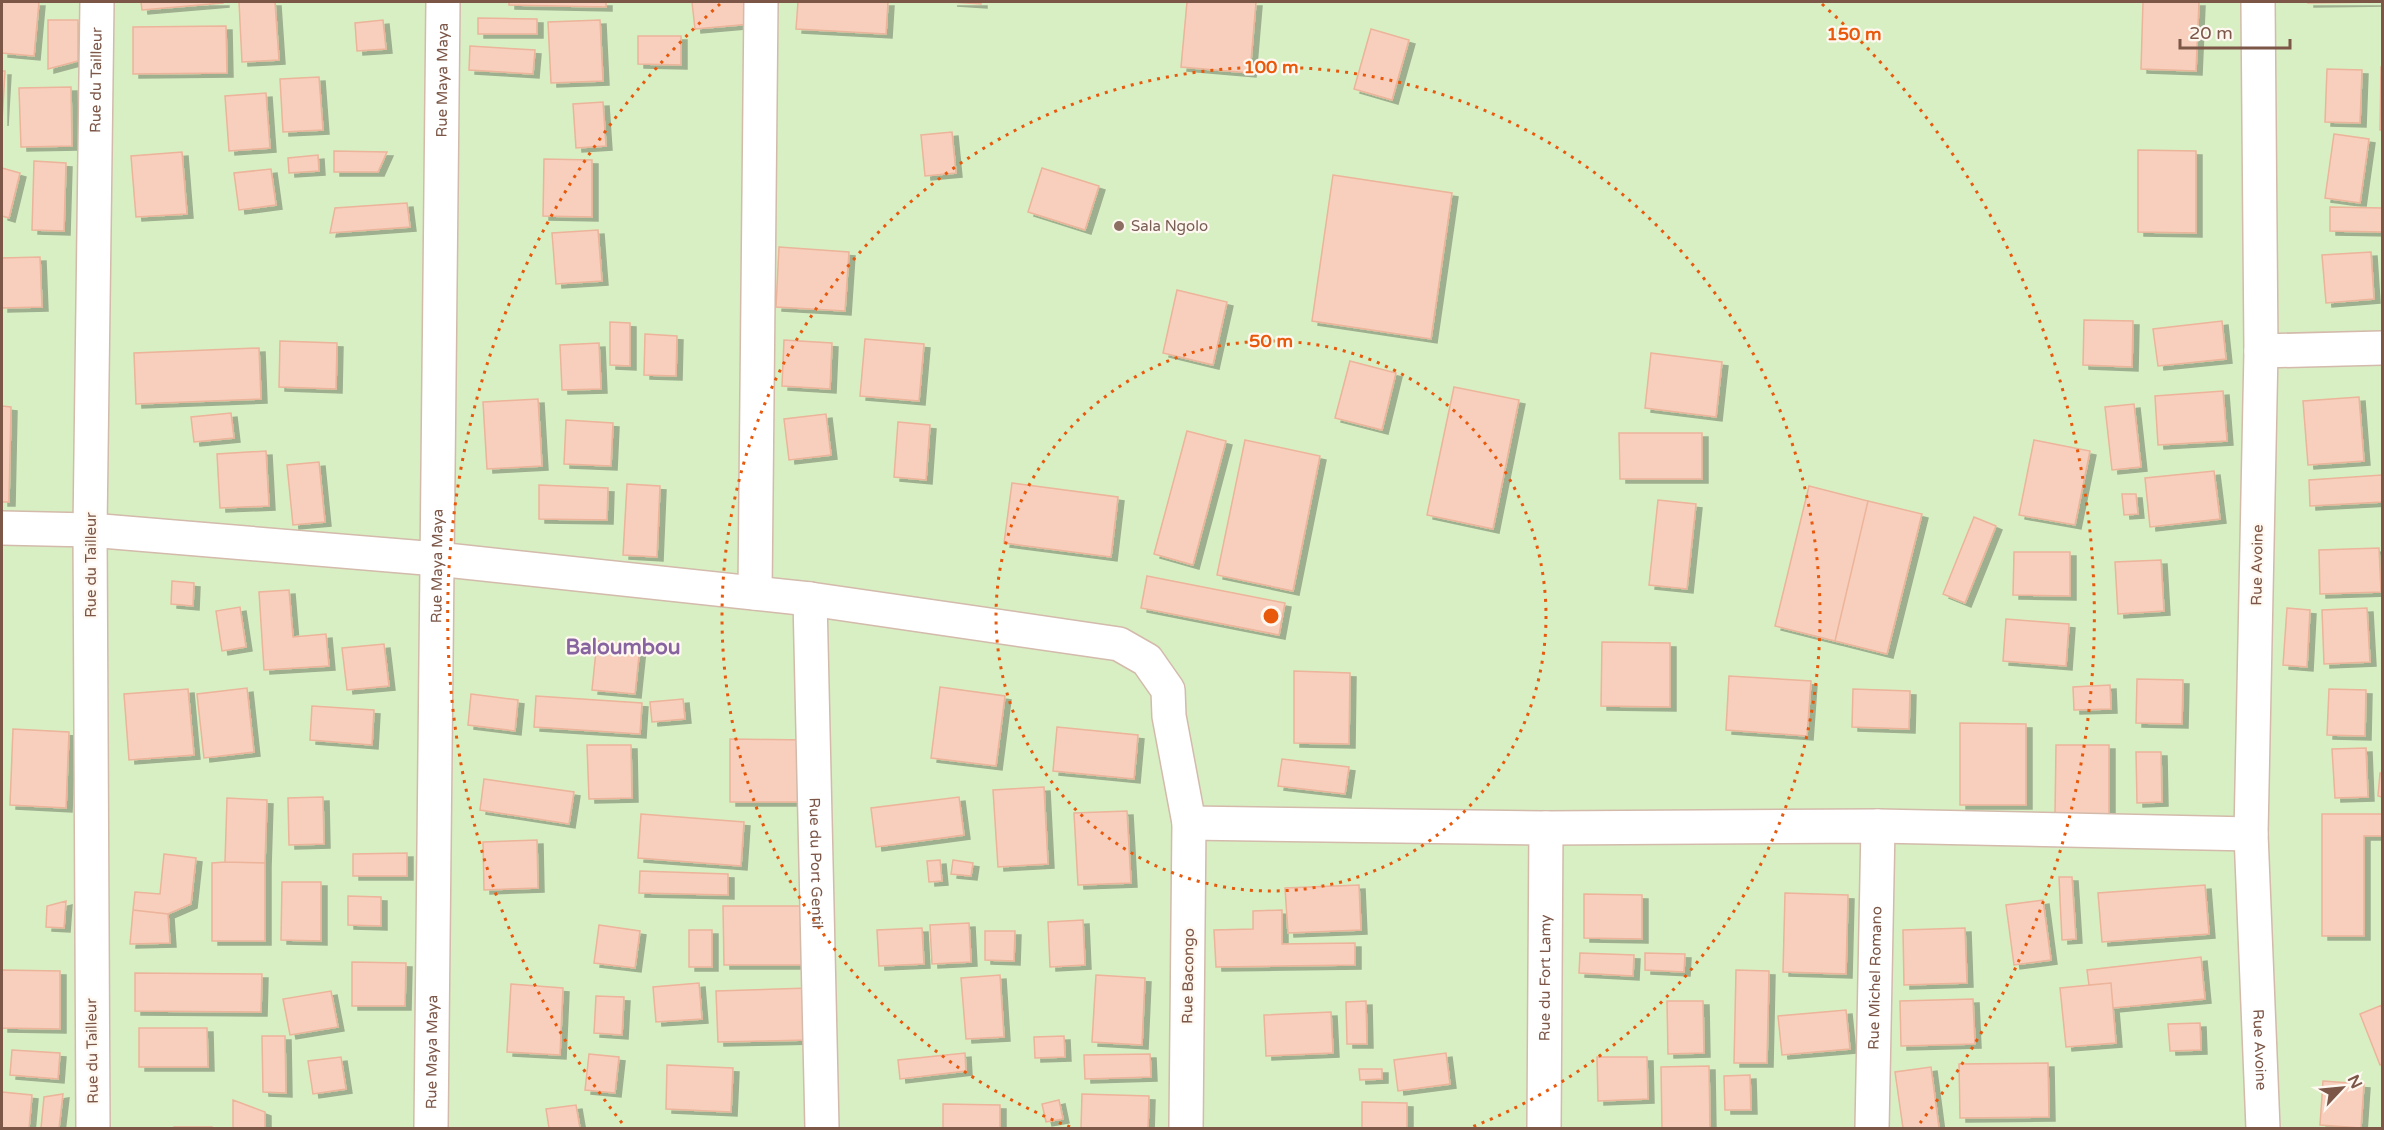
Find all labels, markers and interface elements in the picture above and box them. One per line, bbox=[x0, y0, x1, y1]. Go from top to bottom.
scale bar bbox=[2180, 12, 2290, 50]
text: 20 m bbox=[2189, 22, 2233, 44]
street label: Rue Maya Maya bbox=[433, 23, 452, 137]
text: 150 m bbox=[1826, 23, 1882, 45]
street label: Rue du Tailleur bbox=[86, 27, 106, 133]
text: 100 m bbox=[1243, 56, 1299, 78]
place label: Sala Ngolo bbox=[1131, 217, 1208, 235]
marker: Sala Ngolo bbox=[1112, 219, 1126, 233]
text: 50 m bbox=[1249, 330, 1293, 352]
street label: Rue Maya Maya bbox=[427, 509, 447, 623]
street label: Rue du Tailleur bbox=[82, 512, 100, 618]
street label: Rue Avoine bbox=[2247, 524, 2267, 606]
centre of rings bbox=[1261, 606, 1281, 626]
district label: Baloumbou bbox=[565, 635, 681, 660]
street label: Rue du Port Gentil bbox=[806, 797, 826, 929]
street label: Rue Michel Romano bbox=[1865, 906, 1885, 1050]
street label: Rue du Fort Lamy bbox=[1536, 915, 1554, 1041]
street label: Rue Bacongo bbox=[1178, 928, 1198, 1024]
street label: Rue Maya Maya bbox=[422, 995, 441, 1109]
street label: Rue du Tailleur bbox=[82, 998, 102, 1104]
street label: Rue Avoine bbox=[2249, 1009, 2270, 1091]
north arrow bbox=[2312, 1058, 2372, 1118]
text: N bbox=[2343, 1072, 2366, 1092]

